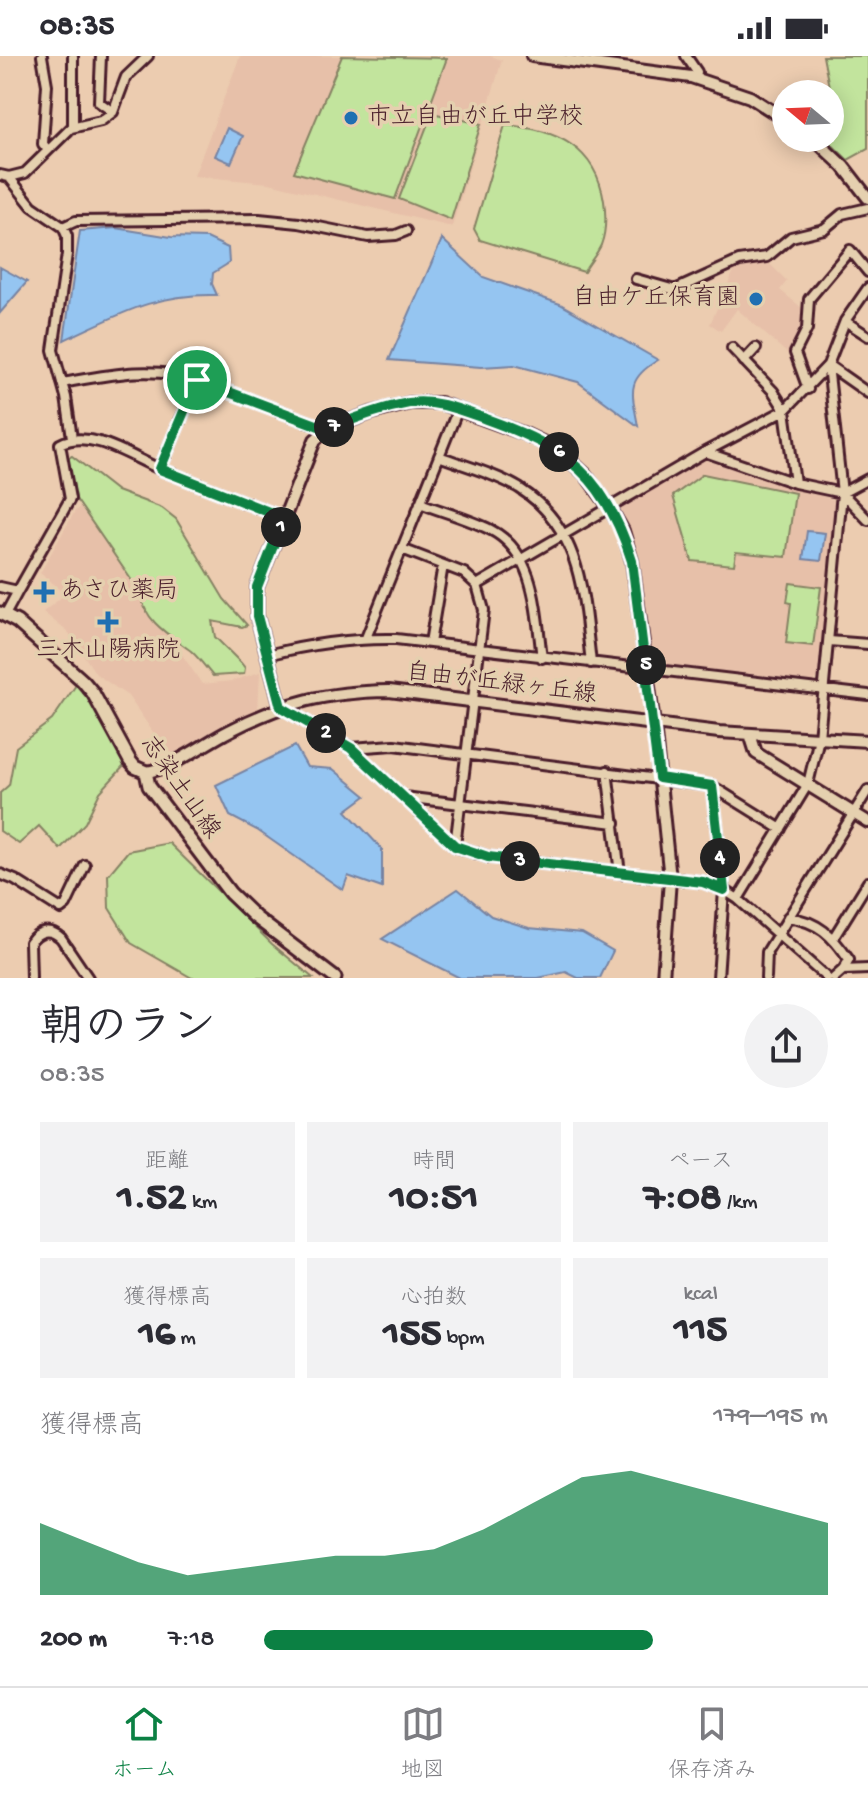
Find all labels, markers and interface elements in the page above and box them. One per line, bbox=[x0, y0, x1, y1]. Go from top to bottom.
text: 08:35 bbox=[40, 11, 114, 46]
north arrow bbox=[772, 80, 844, 152]
map controls bbox=[772, 80, 844, 152]
place label: 市立自由が丘中学校 bbox=[367, 103, 583, 133]
marker: 市立自由が丘中学校 bbox=[342, 109, 360, 127]
place label: 自由ケ丘保育園 bbox=[572, 284, 740, 314]
marker: 自由ケ丘保育園 bbox=[747, 290, 765, 308]
pin bbox=[163, 346, 231, 414]
icon: arrive bbox=[175, 358, 219, 402]
pin: 7 bbox=[314, 407, 354, 447]
text: 7 bbox=[328, 414, 340, 440]
pin: 6 bbox=[539, 432, 579, 472]
text: 6 bbox=[553, 439, 565, 465]
pin: 1 bbox=[261, 507, 301, 547]
text: 1 bbox=[277, 514, 285, 540]
place label: あさひ薬局 bbox=[60, 577, 179, 607]
marker: あさひ薬局 bbox=[35, 583, 53, 601]
marker: 三木山陽病院 bbox=[97, 611, 119, 633]
place label: 三木山陽病院 bbox=[36, 636, 180, 666]
pin: 5 bbox=[626, 645, 666, 685]
text: 5 bbox=[640, 652, 652, 678]
street label: 自由が丘緑ヶ丘線 bbox=[404, 658, 598, 711]
pin: 2 bbox=[306, 713, 346, 753]
text: 2 bbox=[321, 720, 331, 746]
street label: 志染土山線 bbox=[133, 730, 226, 845]
pin: 4 bbox=[700, 838, 740, 878]
pin: 3 bbox=[500, 841, 540, 881]
text: 4 bbox=[715, 845, 725, 871]
text: 3 bbox=[514, 848, 526, 874]
button: share bbox=[744, 1004, 828, 1088]
text: 朝のラン bbox=[40, 1005, 216, 1057]
text: 08:35 bbox=[40, 1061, 104, 1092]
text: 距離 bbox=[145, 1150, 189, 1176]
text: 時間 bbox=[412, 1150, 456, 1176]
text: ペース bbox=[668, 1150, 733, 1176]
text: 1.52 bbox=[117, 1176, 187, 1223]
text: 10:51 bbox=[390, 1176, 478, 1223]
text: 7:08 bbox=[644, 1176, 722, 1223]
text: km bbox=[187, 1190, 217, 1216]
text: /km bbox=[722, 1190, 758, 1216]
text: kcal bbox=[683, 1282, 718, 1308]
text: 獲得標高 bbox=[123, 1286, 211, 1312]
text: 心拍数 bbox=[401, 1286, 467, 1312]
text: 115 bbox=[674, 1308, 727, 1355]
text: 16 bbox=[139, 1312, 175, 1359]
text: 155 bbox=[383, 1312, 441, 1359]
text: m bbox=[175, 1326, 196, 1352]
text: bpm bbox=[441, 1326, 485, 1352]
text: 179–195 m bbox=[713, 1402, 828, 1433]
text: 獲得標高 bbox=[40, 1412, 144, 1443]
text: 200 m bbox=[40, 1625, 107, 1656]
text: 7:18 bbox=[168, 1625, 214, 1656]
tab: ホーム bbox=[112, 1702, 177, 1785]
tab: 地図 bbox=[401, 1702, 445, 1785]
tab: 保存済み bbox=[668, 1702, 756, 1785]

